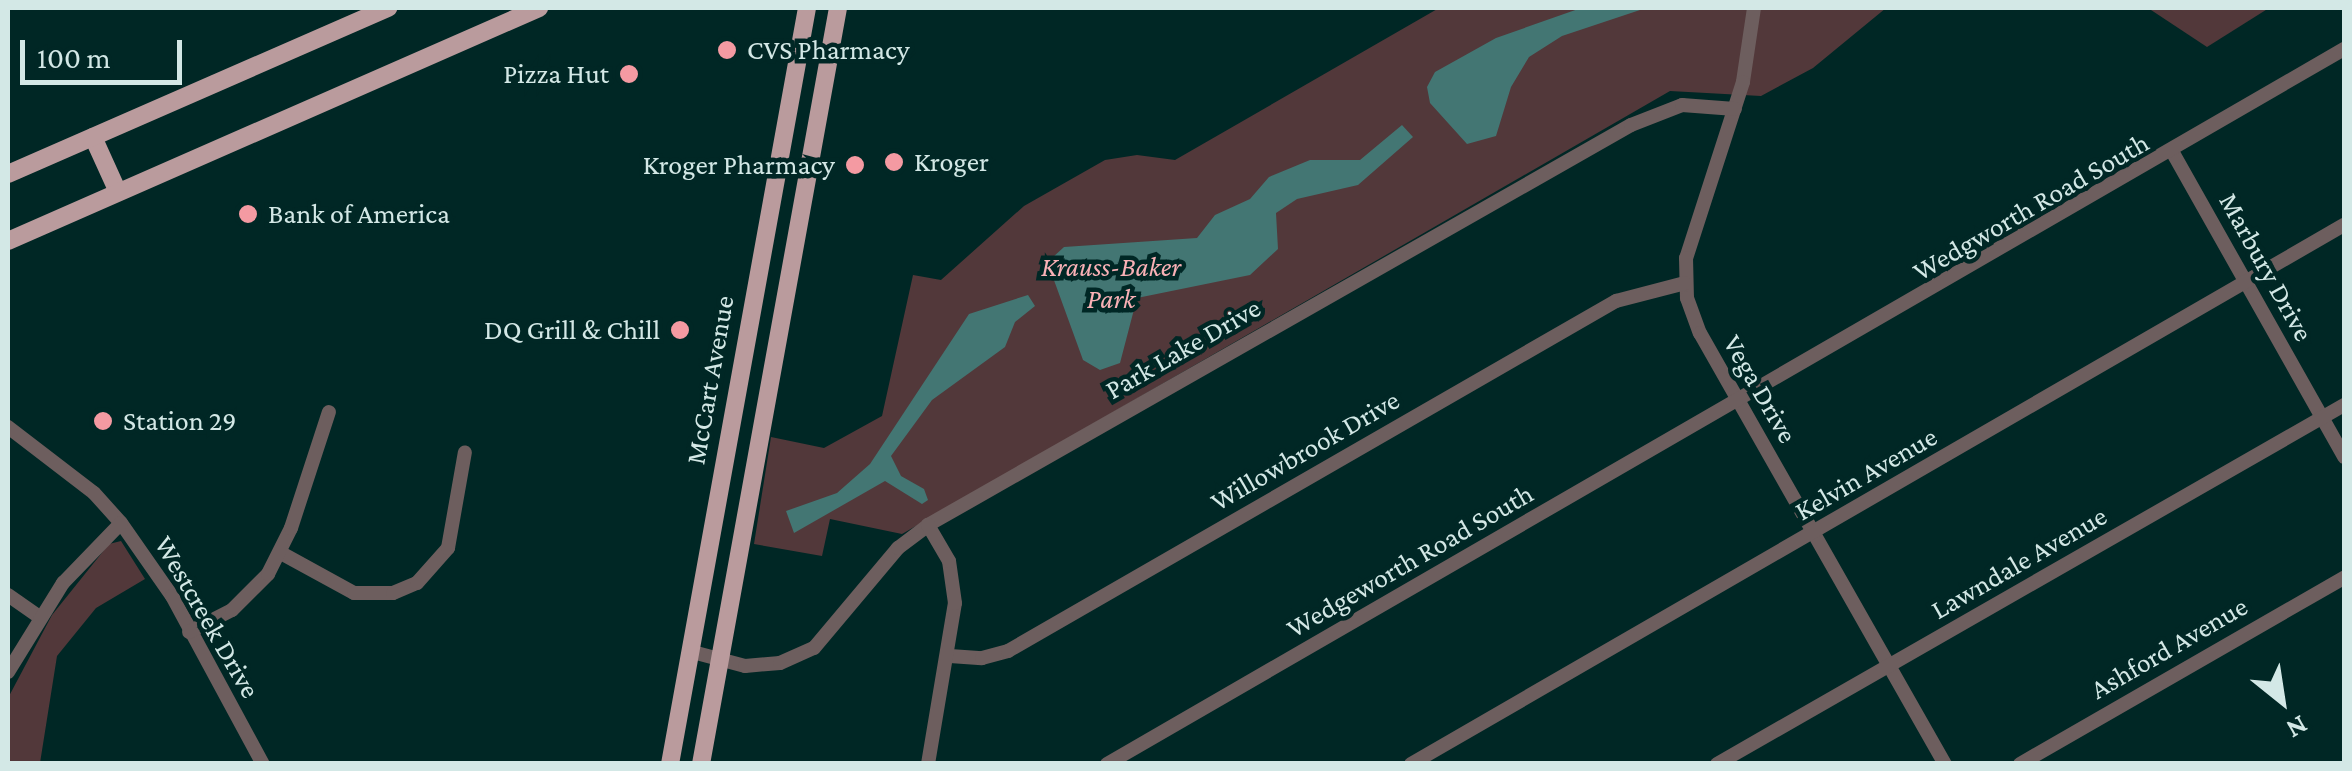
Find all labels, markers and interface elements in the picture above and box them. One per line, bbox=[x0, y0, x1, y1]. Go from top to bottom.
scale bar bbox=[25, 20, 188, 82]
place label: CVS Pharmacy bbox=[747, 33, 910, 67]
marker: CVS Pharmacy bbox=[716, 39, 738, 61]
text: 100 m bbox=[37, 41, 111, 74]
place label: Pizza Hut bbox=[503, 57, 609, 91]
marker: Pizza Hut bbox=[618, 63, 640, 85]
street label: Wedgworth Road South bbox=[1907, 126, 2155, 288]
place label: Kroger bbox=[914, 145, 989, 179]
place label: Kroger Pharmacy bbox=[643, 148, 835, 182]
marker: Kroger bbox=[883, 151, 905, 173]
marker: Kroger Pharmacy bbox=[844, 154, 866, 176]
street label: Marbury Drive bbox=[2211, 187, 2321, 347]
place label: Bank of America bbox=[268, 197, 450, 231]
marker: Bank of America bbox=[237, 203, 259, 225]
park label: Krauss-Baker Park bbox=[1041, 250, 1181, 316]
street label: Park Lake Drive bbox=[1099, 291, 1267, 407]
street label: McCart Avenue bbox=[679, 293, 741, 467]
place label: DQ Grill & Chill bbox=[484, 313, 660, 347]
marker: DQ Grill & Chill bbox=[669, 319, 691, 341]
street label: Vega Drive bbox=[1716, 329, 1804, 449]
street label: Willowbrook Drive bbox=[1205, 383, 1405, 519]
place label: Station 29 bbox=[123, 404, 237, 438]
marker: Station 29 bbox=[92, 410, 114, 432]
street label: Kelvin Avenue bbox=[1789, 420, 1943, 528]
street label: Wedgeworth Road South bbox=[1281, 477, 1539, 645]
street label: Lawndale Avenue bbox=[1925, 499, 2113, 627]
street label: Westcreek Drive bbox=[147, 530, 267, 704]
street label: Ashford Avenue bbox=[2084, 590, 2254, 706]
north arrow bbox=[2232, 651, 2332, 751]
text: N bbox=[2281, 709, 2313, 746]

